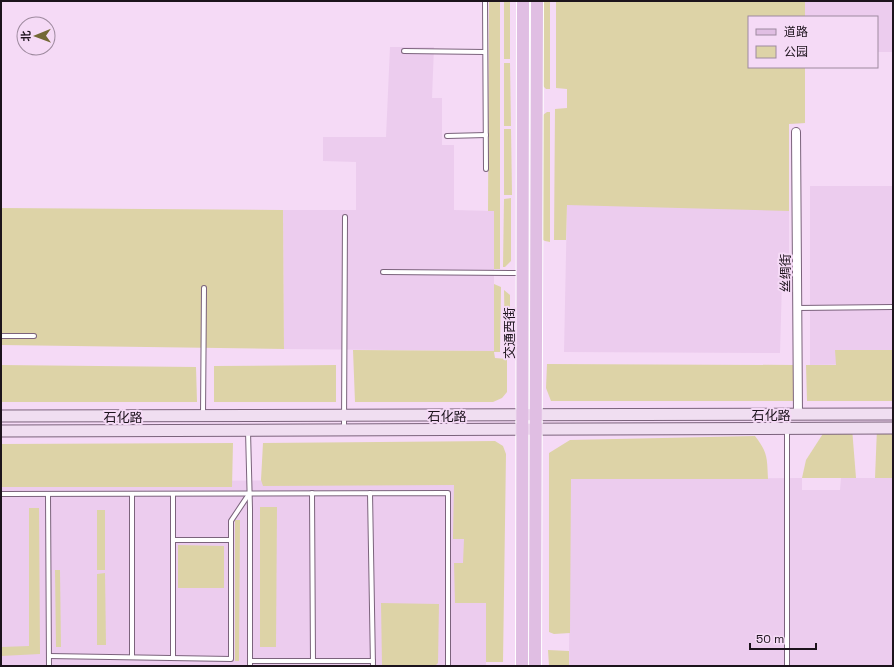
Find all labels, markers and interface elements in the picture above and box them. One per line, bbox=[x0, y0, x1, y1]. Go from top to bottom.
north arrow bbox=[16, 16, 56, 56]
legend bbox=[748, 16, 878, 68]
text: 道路 bbox=[784, 24, 808, 40]
text: 北 bbox=[19, 31, 33, 42]
text: 公园 bbox=[784, 44, 808, 60]
street label: 丝绸街 bbox=[777, 253, 794, 293]
street label: 交通西街 bbox=[501, 307, 518, 359]
street label: 石化路 bbox=[751, 407, 791, 424]
street label: 石化路 bbox=[427, 408, 467, 425]
street label: 石化路 bbox=[103, 409, 143, 426]
scale bar bbox=[750, 625, 816, 651]
text: 50 m bbox=[756, 631, 784, 647]

